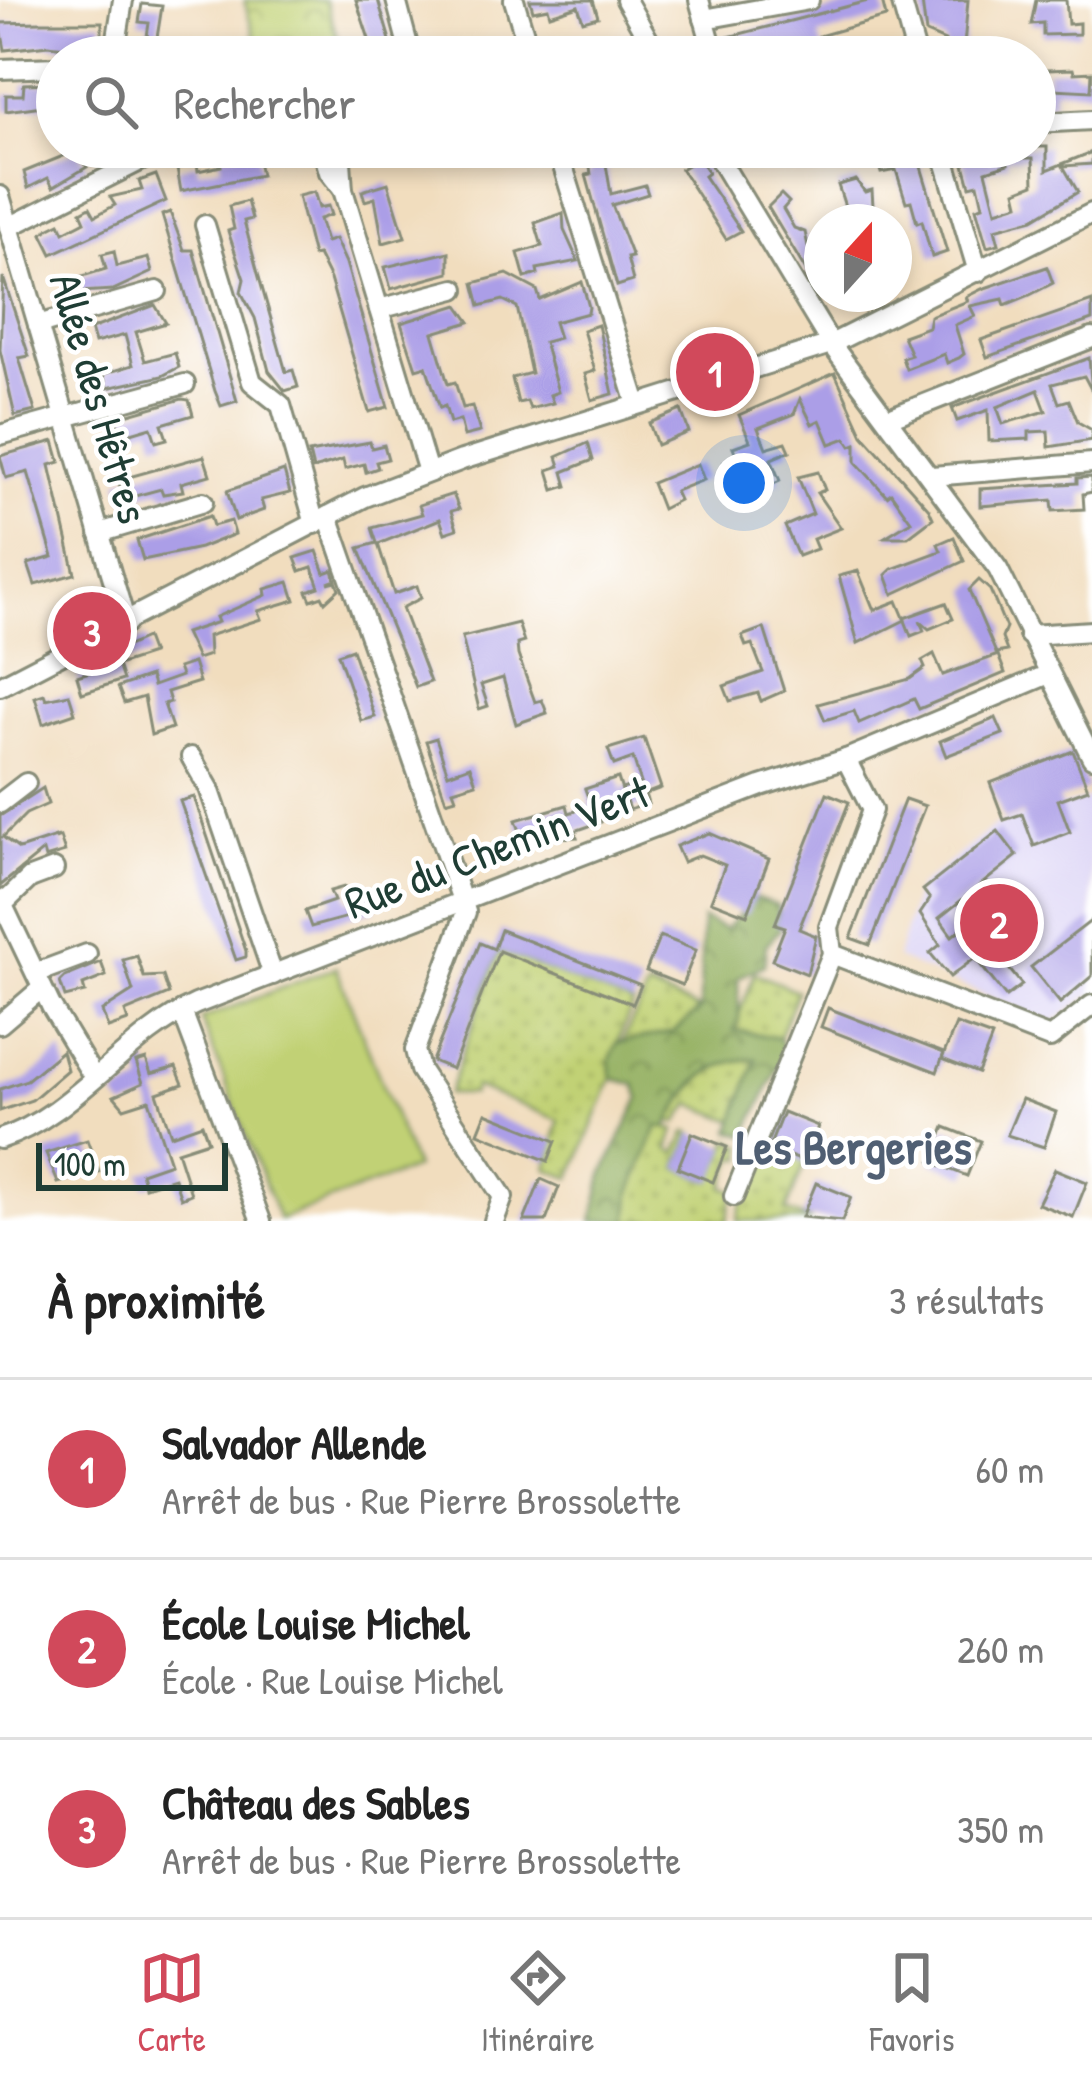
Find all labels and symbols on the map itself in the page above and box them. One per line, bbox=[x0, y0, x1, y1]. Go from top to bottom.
north arrow bbox=[804, 204, 912, 312]
street label: Allée des Hêtres bbox=[36, 266, 165, 530]
pin: 1 bbox=[676, 327, 754, 417]
your location bbox=[714, 453, 774, 513]
pin: 3 bbox=[53, 586, 131, 676]
street label: Rue du Chemin Vert bbox=[336, 760, 658, 933]
pin: 2 bbox=[960, 878, 1038, 968]
district label: Les Bergeries bbox=[736, 1114, 972, 1180]
scale bar bbox=[36, 1137, 228, 1190]

